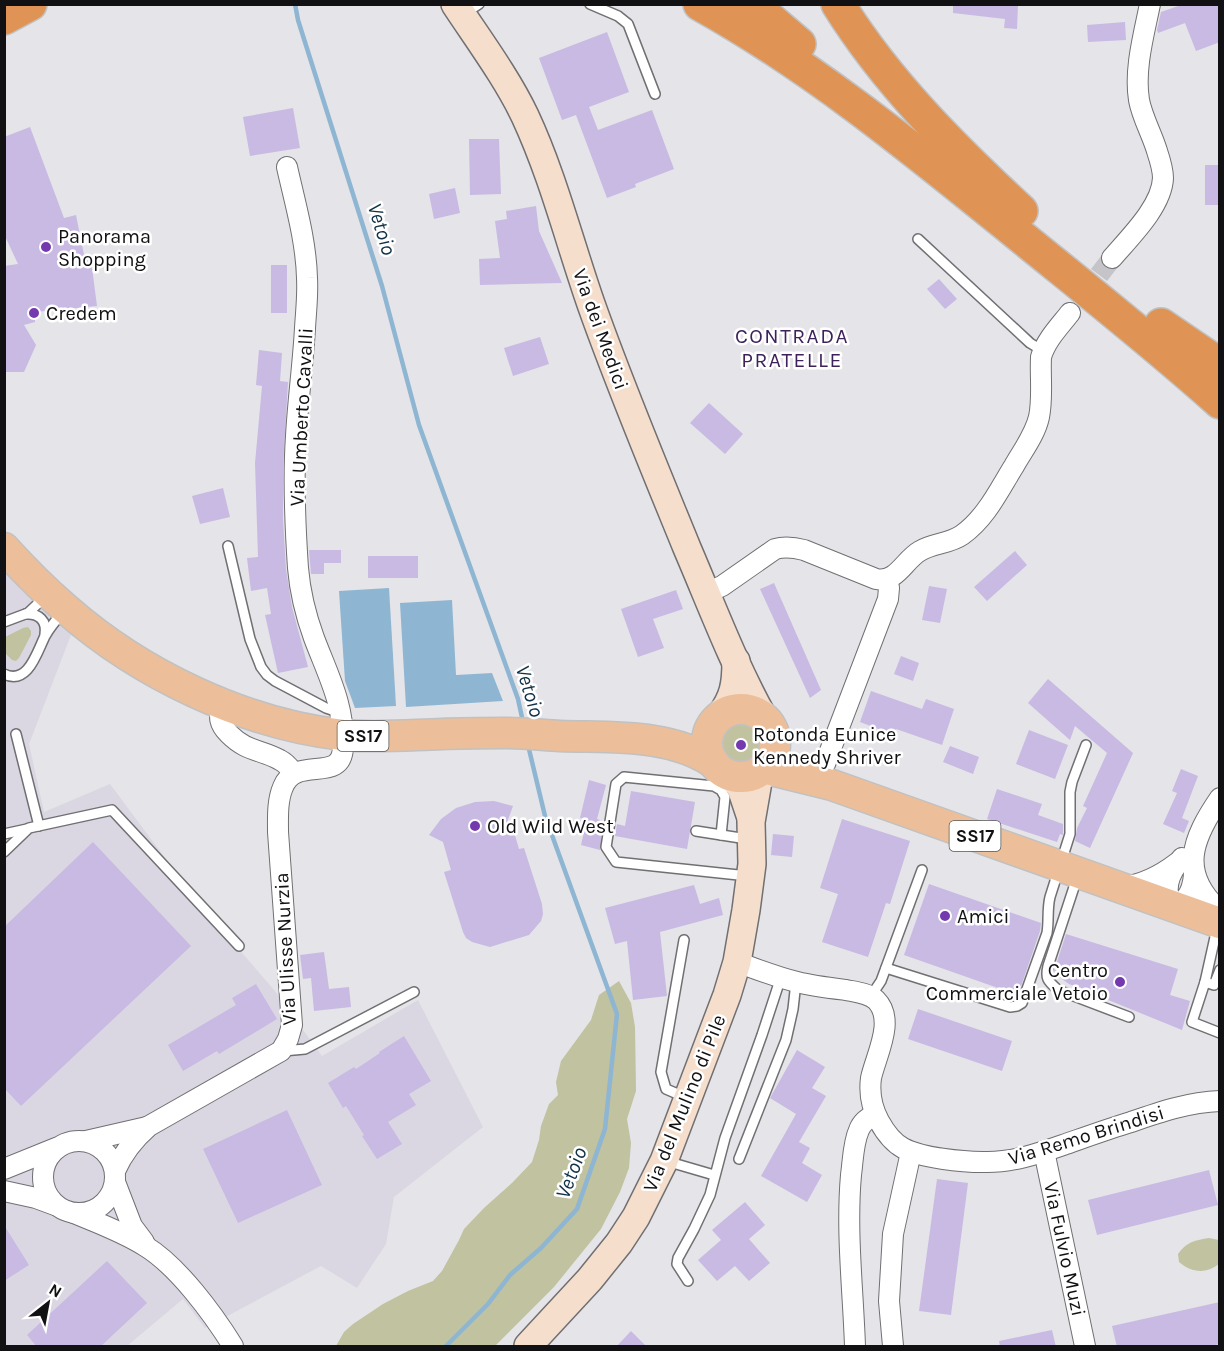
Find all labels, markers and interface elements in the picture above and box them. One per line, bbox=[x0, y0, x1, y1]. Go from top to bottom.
water label: Vetoio bbox=[363, 200, 401, 259]
place label: Panorama Shopping bbox=[58, 225, 151, 271]
marker: Panorama Shopping bbox=[39, 240, 53, 254]
street label: Via dei Medici bbox=[568, 266, 633, 393]
place label: Credem bbox=[46, 302, 117, 325]
marker: Credem bbox=[27, 306, 41, 320]
district label: CONTRADA PRATELLE bbox=[735, 324, 849, 372]
street label: Via Umberto Cavalli bbox=[285, 327, 318, 507]
water label: Vetoio bbox=[511, 662, 549, 721]
road number: SS17 bbox=[338, 721, 388, 751]
place label: Rotonda Eunice Kennedy Shriver bbox=[753, 723, 901, 769]
marker: Rotonda Eunice Kennedy Shriver bbox=[734, 738, 748, 752]
place label: Old Wild West bbox=[487, 815, 614, 838]
marker: Old Wild West bbox=[468, 819, 482, 833]
road number: SS17 bbox=[950, 821, 1000, 851]
street label: Via Ulisse Nurzia bbox=[270, 872, 301, 1026]
place label: Amici bbox=[957, 905, 1009, 928]
marker: Amici bbox=[938, 909, 952, 923]
place label: Centro Commerciale Vetoio bbox=[926, 959, 1108, 1005]
marker: Centro Commerciale Vetoio bbox=[1113, 975, 1127, 989]
street label: Via del Mulino di Pile bbox=[638, 1011, 731, 1195]
street label: Via Remo Brindisi bbox=[1005, 1101, 1167, 1170]
water label: Vetoio bbox=[550, 1143, 592, 1202]
street label: Via Fulvio Muzi bbox=[1039, 1180, 1090, 1318]
north arrow bbox=[18, 1273, 78, 1333]
text: N bbox=[46, 1279, 65, 1302]

